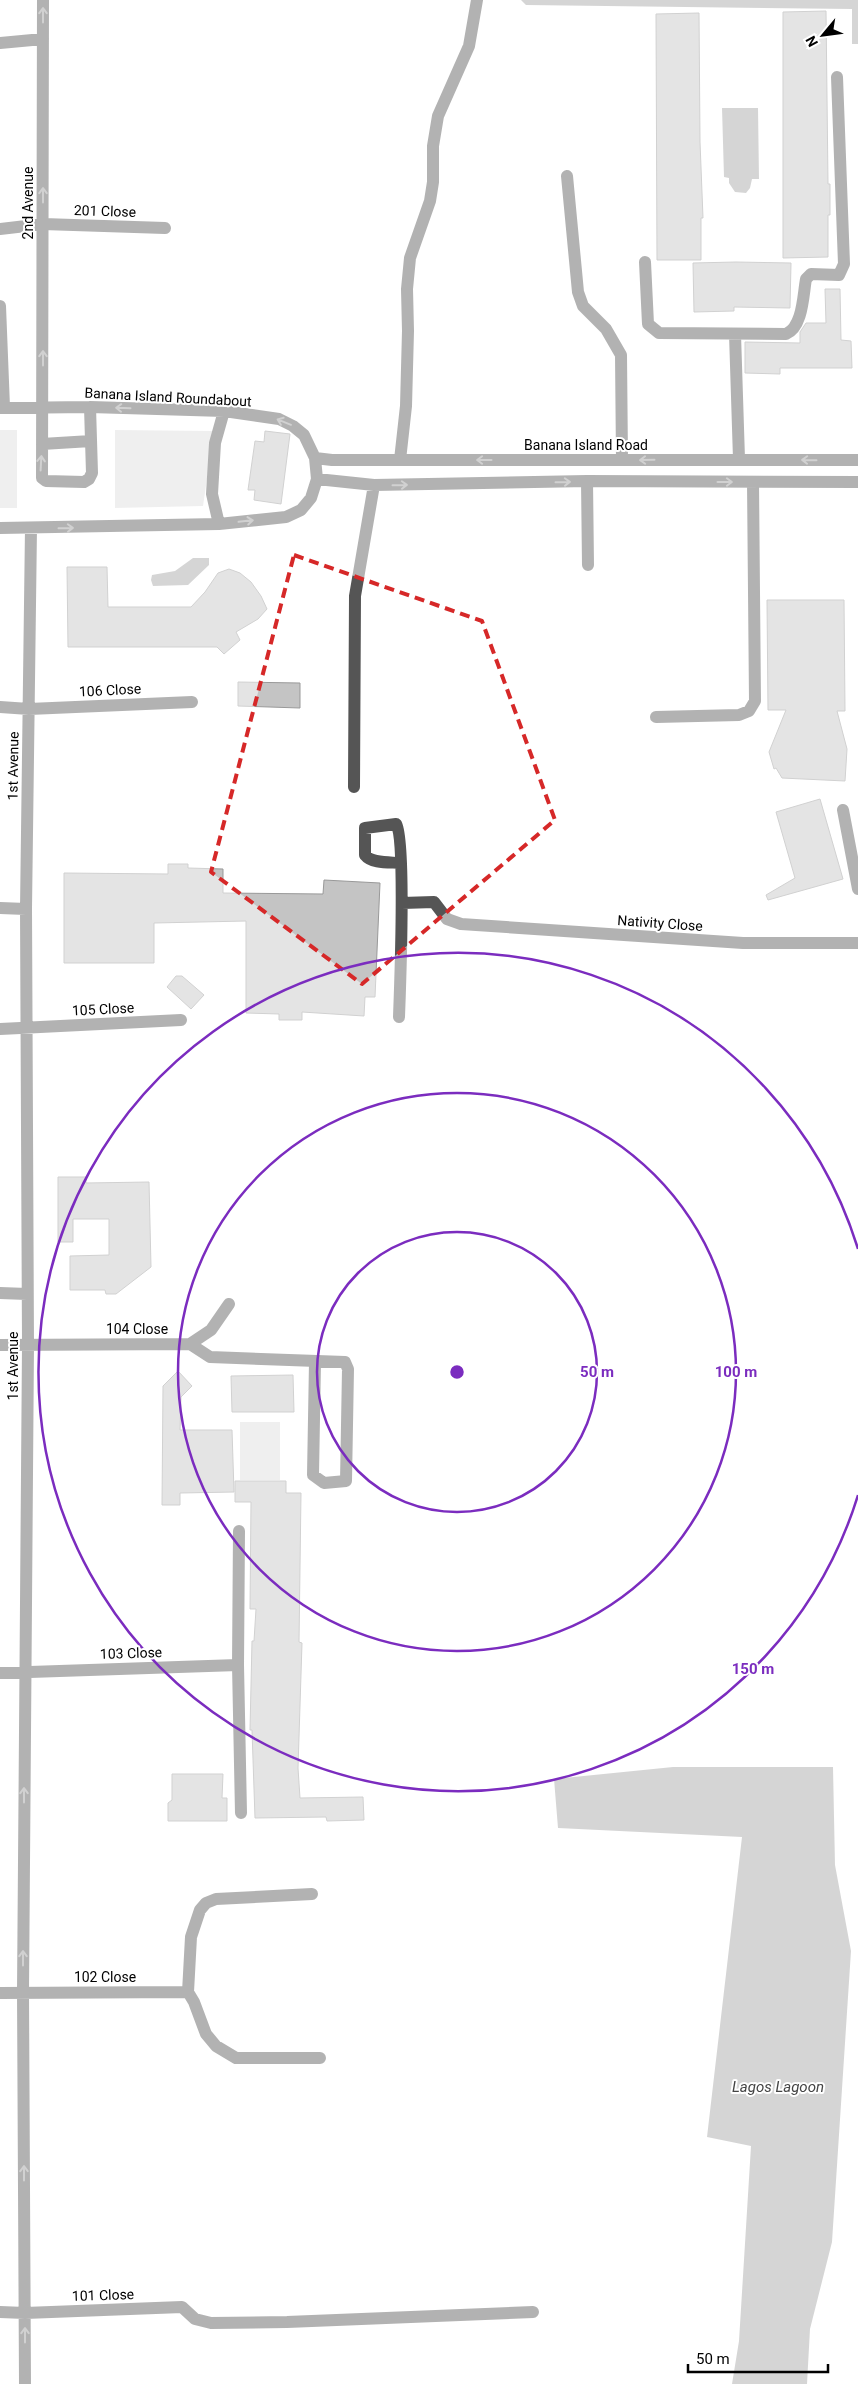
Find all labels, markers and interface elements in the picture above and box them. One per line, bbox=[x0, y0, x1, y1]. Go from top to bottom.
one-way arrow bbox=[38, 8, 48, 24]
north arrow bbox=[798, 10, 848, 60]
text: N bbox=[802, 33, 821, 50]
street label: 2nd Avenue bbox=[20, 167, 36, 239]
one-way arrow bbox=[38, 188, 48, 204]
street label: 201 Close bbox=[74, 202, 136, 220]
one-way arrow bbox=[38, 350, 48, 366]
street label: Banana Island Roundabout bbox=[84, 385, 252, 409]
one-way arrow bbox=[115, 403, 132, 413]
one-way arrow bbox=[277, 417, 292, 426]
street label: Banana Island Road bbox=[524, 437, 648, 453]
one-way arrow bbox=[477, 455, 493, 465]
one-way arrow bbox=[639, 455, 656, 465]
one-way arrow bbox=[802, 455, 818, 464]
one-way arrow bbox=[36, 456, 45, 472]
one-way arrow bbox=[554, 477, 571, 487]
one-way arrow bbox=[717, 477, 733, 487]
one-way arrow bbox=[392, 480, 408, 490]
one-way arrow bbox=[238, 516, 254, 526]
one-way arrow bbox=[58, 523, 74, 532]
street label: 106 Close bbox=[79, 680, 141, 700]
street label: 1st Avenue bbox=[4, 731, 22, 801]
street label: Nativity Close bbox=[617, 912, 703, 934]
street label: 105 Close bbox=[72, 999, 134, 1019]
street label: 104 Close bbox=[106, 1321, 168, 1337]
street label: 1st Avenue bbox=[5, 1332, 21, 1400]
centre of rings bbox=[448, 1363, 466, 1381]
text: 50 m bbox=[580, 1363, 614, 1381]
text: 100 m bbox=[715, 1363, 757, 1381]
street label: 103 Close bbox=[100, 1644, 162, 1662]
text: 150 m bbox=[732, 1660, 774, 1678]
one-way arrow bbox=[19, 1788, 29, 1804]
one-way arrow bbox=[18, 1950, 28, 1966]
street label: 102 Close bbox=[74, 1969, 136, 1985]
water label: Lagos Lagoon bbox=[732, 2078, 824, 2096]
one-way arrow bbox=[19, 2165, 29, 2182]
street label: 101 Close bbox=[72, 2286, 134, 2304]
one-way arrow bbox=[20, 2328, 30, 2344]
scale bar bbox=[688, 2342, 828, 2374]
text: 50 m bbox=[696, 2350, 730, 2368]

